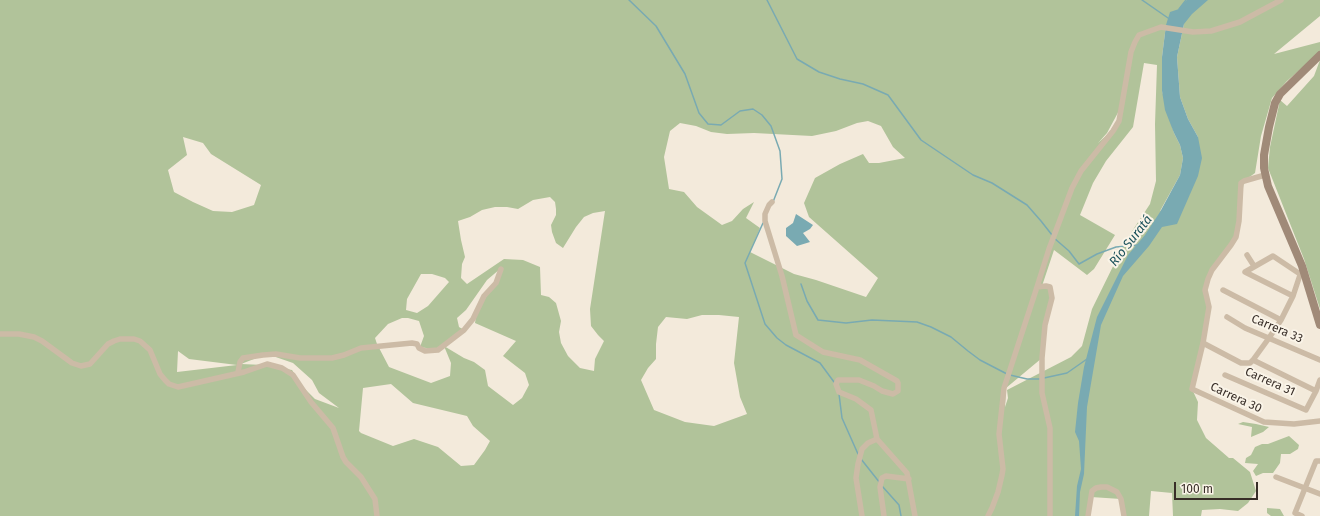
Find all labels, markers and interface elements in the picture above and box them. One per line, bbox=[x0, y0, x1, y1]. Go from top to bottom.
water label: Río Suratá bbox=[1106, 212, 1156, 270]
street label: Carrera 33 bbox=[1249, 312, 1305, 346]
street label: Carrera 31 bbox=[1243, 365, 1297, 399]
street label: Carrera 30 bbox=[1208, 380, 1264, 416]
scale bar bbox=[1176, 474, 1260, 500]
text: 100 m bbox=[1181, 482, 1213, 496]

